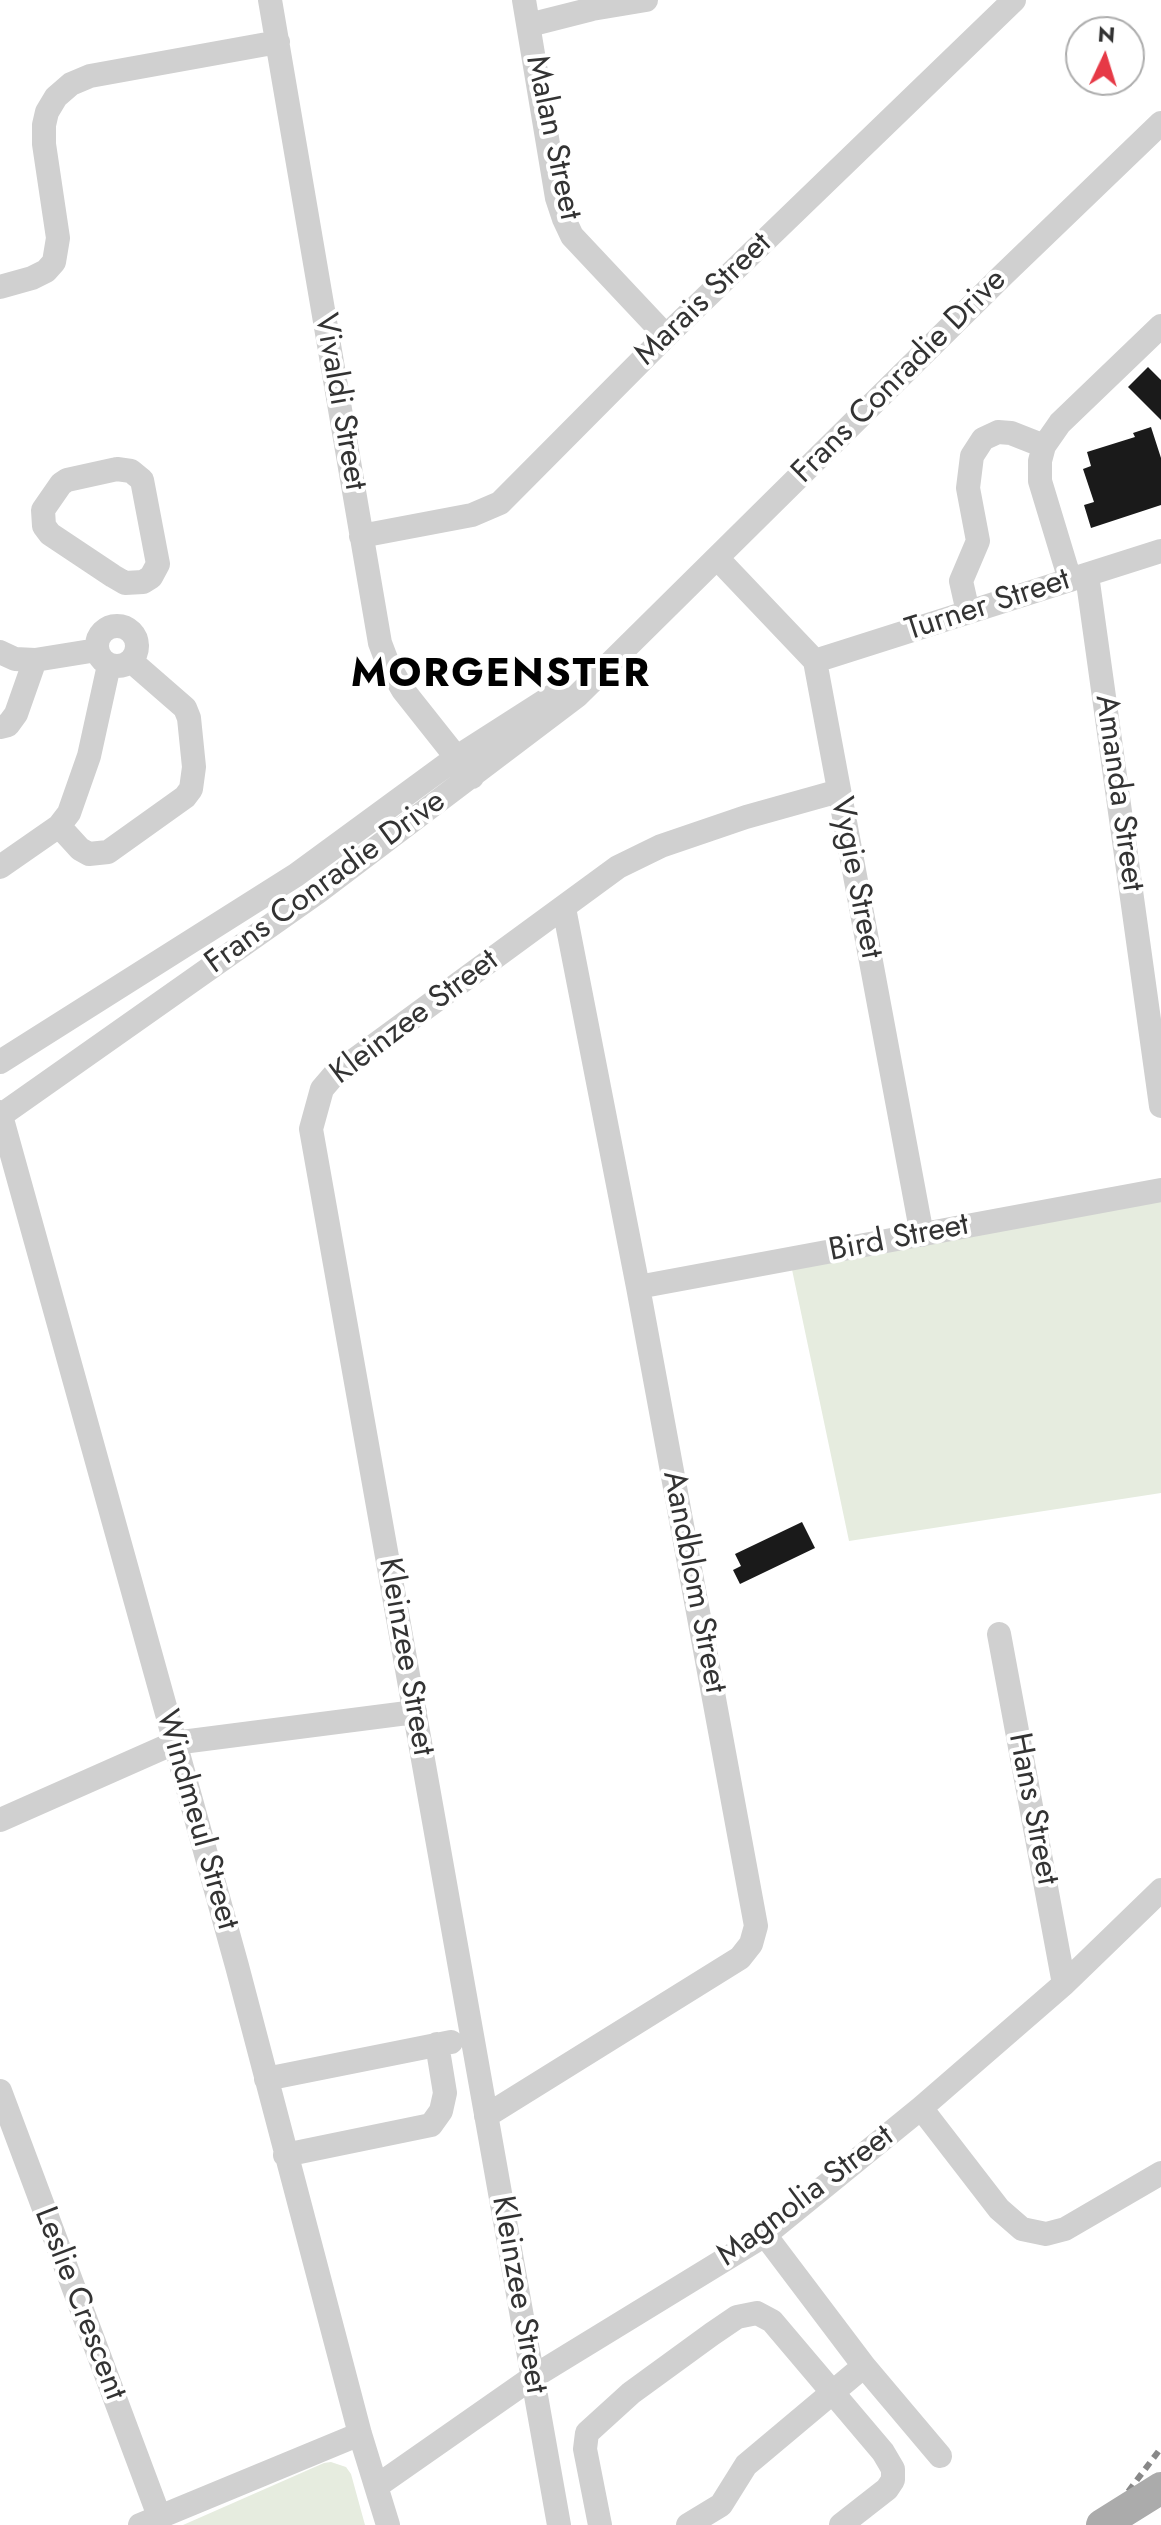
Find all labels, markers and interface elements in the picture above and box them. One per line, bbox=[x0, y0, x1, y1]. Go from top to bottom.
north arrow bbox=[1065, 16, 1145, 96]
text: N bbox=[1097, 17, 1116, 51]
street label: Malan Street bbox=[516, 52, 588, 224]
street label: Marais Street bbox=[628, 225, 780, 375]
street label: Frans Conradie Drive bbox=[785, 262, 1015, 492]
street label: Vivaldi Street bbox=[305, 311, 373, 493]
street label: Turner Street bbox=[901, 561, 1075, 651]
district label: MORGENSTER bbox=[351, 652, 651, 700]
street label: Amanda Street bbox=[1085, 692, 1151, 894]
street label: Frans Conradie Drive bbox=[198, 783, 454, 983]
street label: Vygie Street bbox=[821, 794, 889, 962]
street label: Kleinzee Street bbox=[324, 942, 506, 1094]
street label: Bird Street bbox=[826, 1207, 972, 1271]
street label: Aandblom Street bbox=[653, 1468, 733, 1696]
street label: Kleinzee Street bbox=[369, 1555, 441, 1759]
street label: Windmeul Street bbox=[146, 1706, 246, 1934]
street label: Hans Street bbox=[998, 1730, 1066, 1888]
street label: Magnolia Street bbox=[710, 2118, 902, 2276]
street label: Kleinzee Street bbox=[482, 2193, 554, 2397]
street label: Leslie Crescent bbox=[25, 2202, 133, 2406]

